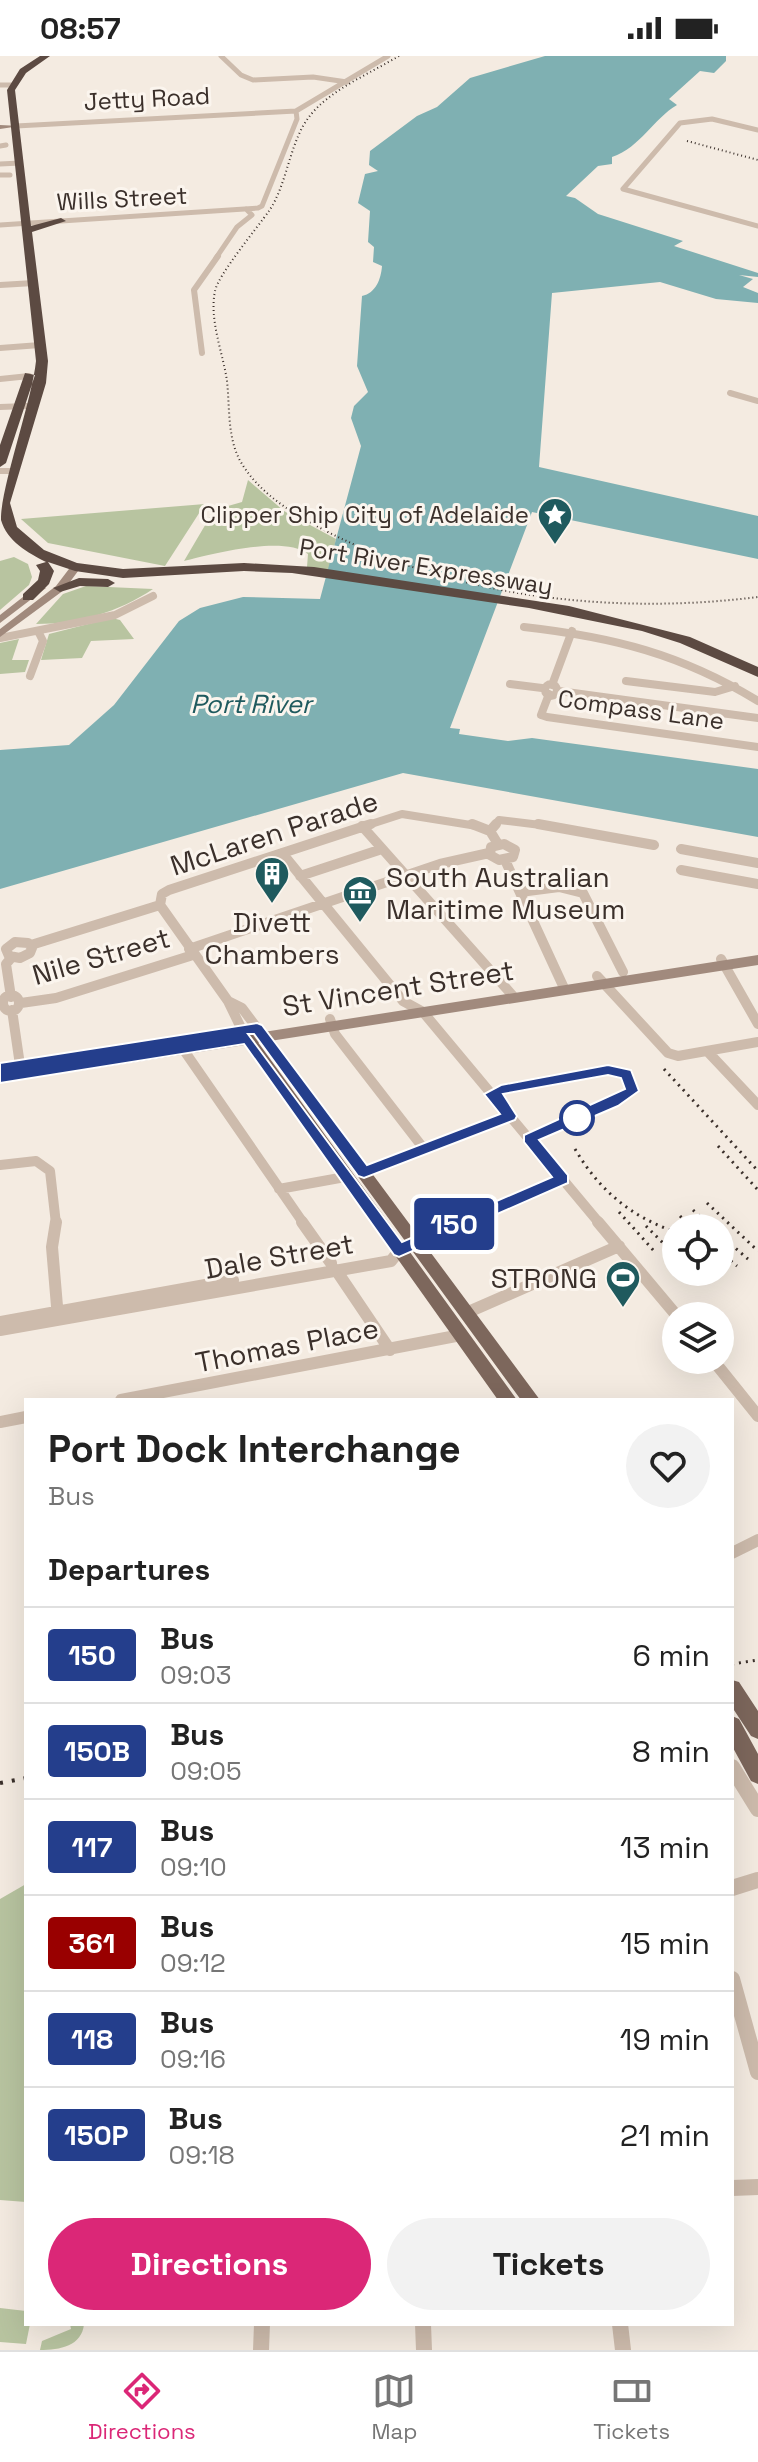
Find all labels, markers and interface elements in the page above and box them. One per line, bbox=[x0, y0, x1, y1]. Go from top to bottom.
text: 08:57 bbox=[40, 9, 121, 48]
street label: Jetty Road bbox=[83, 80, 211, 117]
street label: Wills Street bbox=[56, 180, 188, 217]
place icon: Clipper Ship City of Adelaide bbox=[536, 496, 574, 546]
place label: Clipper Ship City of Adelaide bbox=[201, 499, 529, 530]
street label: Port River Expressway bbox=[297, 531, 555, 602]
street label: Compass Lane bbox=[556, 683, 726, 736]
water label: Port River bbox=[190, 687, 315, 721]
street label: McLaren Parade bbox=[166, 782, 382, 884]
building icon: Divett Chambers bbox=[253, 855, 291, 905]
place label: South Australian Maritime Museum bbox=[386, 859, 625, 927]
museum icon: South Australian Maritime Museum bbox=[341, 874, 379, 924]
place label: Divett Chambers bbox=[205, 904, 339, 972]
street label: Nile Street bbox=[28, 919, 174, 993]
street label: St Vincent Street bbox=[280, 952, 516, 1024]
unlabelled marker bbox=[560, 1101, 594, 1135]
line badge: 150 bbox=[408, 1198, 500, 1250]
text: 150 bbox=[430, 1206, 478, 1242]
map controls bbox=[662, 1214, 734, 1374]
button: locate bbox=[662, 1214, 734, 1286]
street label: Dale Street bbox=[202, 1225, 356, 1287]
sports icon: STRONG bbox=[604, 1259, 642, 1309]
place label: STRONG bbox=[491, 1260, 597, 1296]
button: layers bbox=[662, 1302, 734, 1374]
street label: Thomas Place bbox=[192, 1310, 382, 1380]
button: heart bbox=[626, 1424, 710, 1508]
text: Port Dock Interchange bbox=[48, 1425, 461, 1473]
text: Bus bbox=[48, 1479, 95, 1513]
text: Departures bbox=[48, 1550, 210, 1589]
text: Bus bbox=[160, 1619, 214, 1658]
text: 6 min bbox=[632, 1636, 710, 1675]
text: 150 bbox=[68, 1637, 116, 1673]
text: 09:03 bbox=[160, 1658, 232, 1692]
text: Bus bbox=[170, 1715, 224, 1754]
text: 8 min bbox=[632, 1732, 710, 1771]
text: 150B bbox=[64, 1733, 130, 1769]
text: 09:05 bbox=[170, 1754, 242, 1788]
text: Bus bbox=[160, 1811, 214, 1850]
text: 13 min bbox=[620, 1828, 710, 1867]
text: 117 bbox=[72, 1829, 112, 1865]
text: 09:10 bbox=[160, 1850, 227, 1884]
text: Bus bbox=[160, 1907, 214, 1946]
text: 15 min bbox=[620, 1924, 710, 1963]
text: 361 bbox=[69, 1925, 115, 1961]
text: 09:12 bbox=[160, 1946, 226, 1980]
text: Bus bbox=[160, 2003, 214, 2042]
text: 19 min bbox=[620, 2020, 710, 2059]
text: 118 bbox=[71, 2021, 113, 2057]
text: 09:16 bbox=[160, 2042, 226, 2076]
text: Bus bbox=[169, 2099, 223, 2138]
text: 21 min bbox=[620, 2116, 710, 2155]
text: 150P bbox=[64, 2117, 129, 2153]
text: 09:18 bbox=[169, 2138, 235, 2172]
button: Directions bbox=[48, 2218, 371, 2310]
button: Tickets bbox=[387, 2218, 710, 2310]
tab: Directions bbox=[88, 2369, 196, 2445]
tab: Map bbox=[372, 2369, 417, 2445]
tab: Tickets bbox=[593, 2369, 670, 2445]

